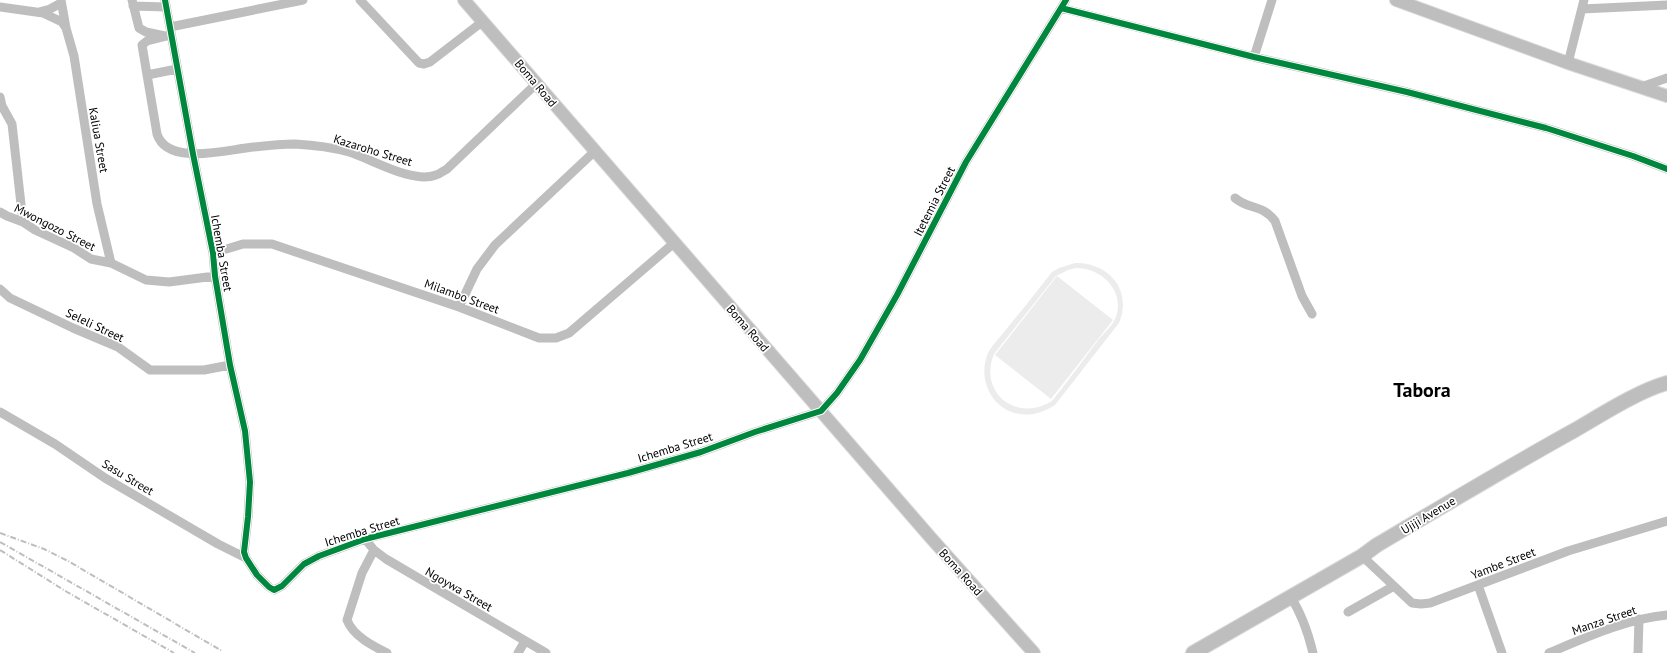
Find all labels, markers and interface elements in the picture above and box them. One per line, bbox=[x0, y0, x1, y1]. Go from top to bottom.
street label: Boma Road bbox=[512, 56, 560, 110]
street label: Kaliua Street bbox=[86, 106, 112, 174]
street label: Kazaroho Street bbox=[332, 131, 414, 169]
street label: Itetemia Street bbox=[910, 164, 958, 238]
street label: Mwongozo Street bbox=[12, 200, 98, 254]
street label: Ichemba Street bbox=[208, 213, 236, 293]
street label: Milambo Street bbox=[422, 275, 502, 317]
street label: Boma Road bbox=[723, 301, 773, 355]
street label: Seleli Street bbox=[63, 305, 127, 345]
district label: Tabora bbox=[1393, 377, 1451, 403]
street label: Ichemba Street bbox=[636, 428, 714, 466]
street label: Sasu Street bbox=[99, 456, 157, 498]
street label: Ujiji Avenue bbox=[1398, 493, 1458, 537]
street label: Ichemba Street bbox=[323, 512, 401, 550]
street label: Yambe Street bbox=[1469, 544, 1537, 582]
street label: Boma Road bbox=[936, 546, 986, 598]
street label: Ngoywa Street bbox=[423, 564, 495, 614]
street label: Manza Street bbox=[1570, 602, 1638, 638]

